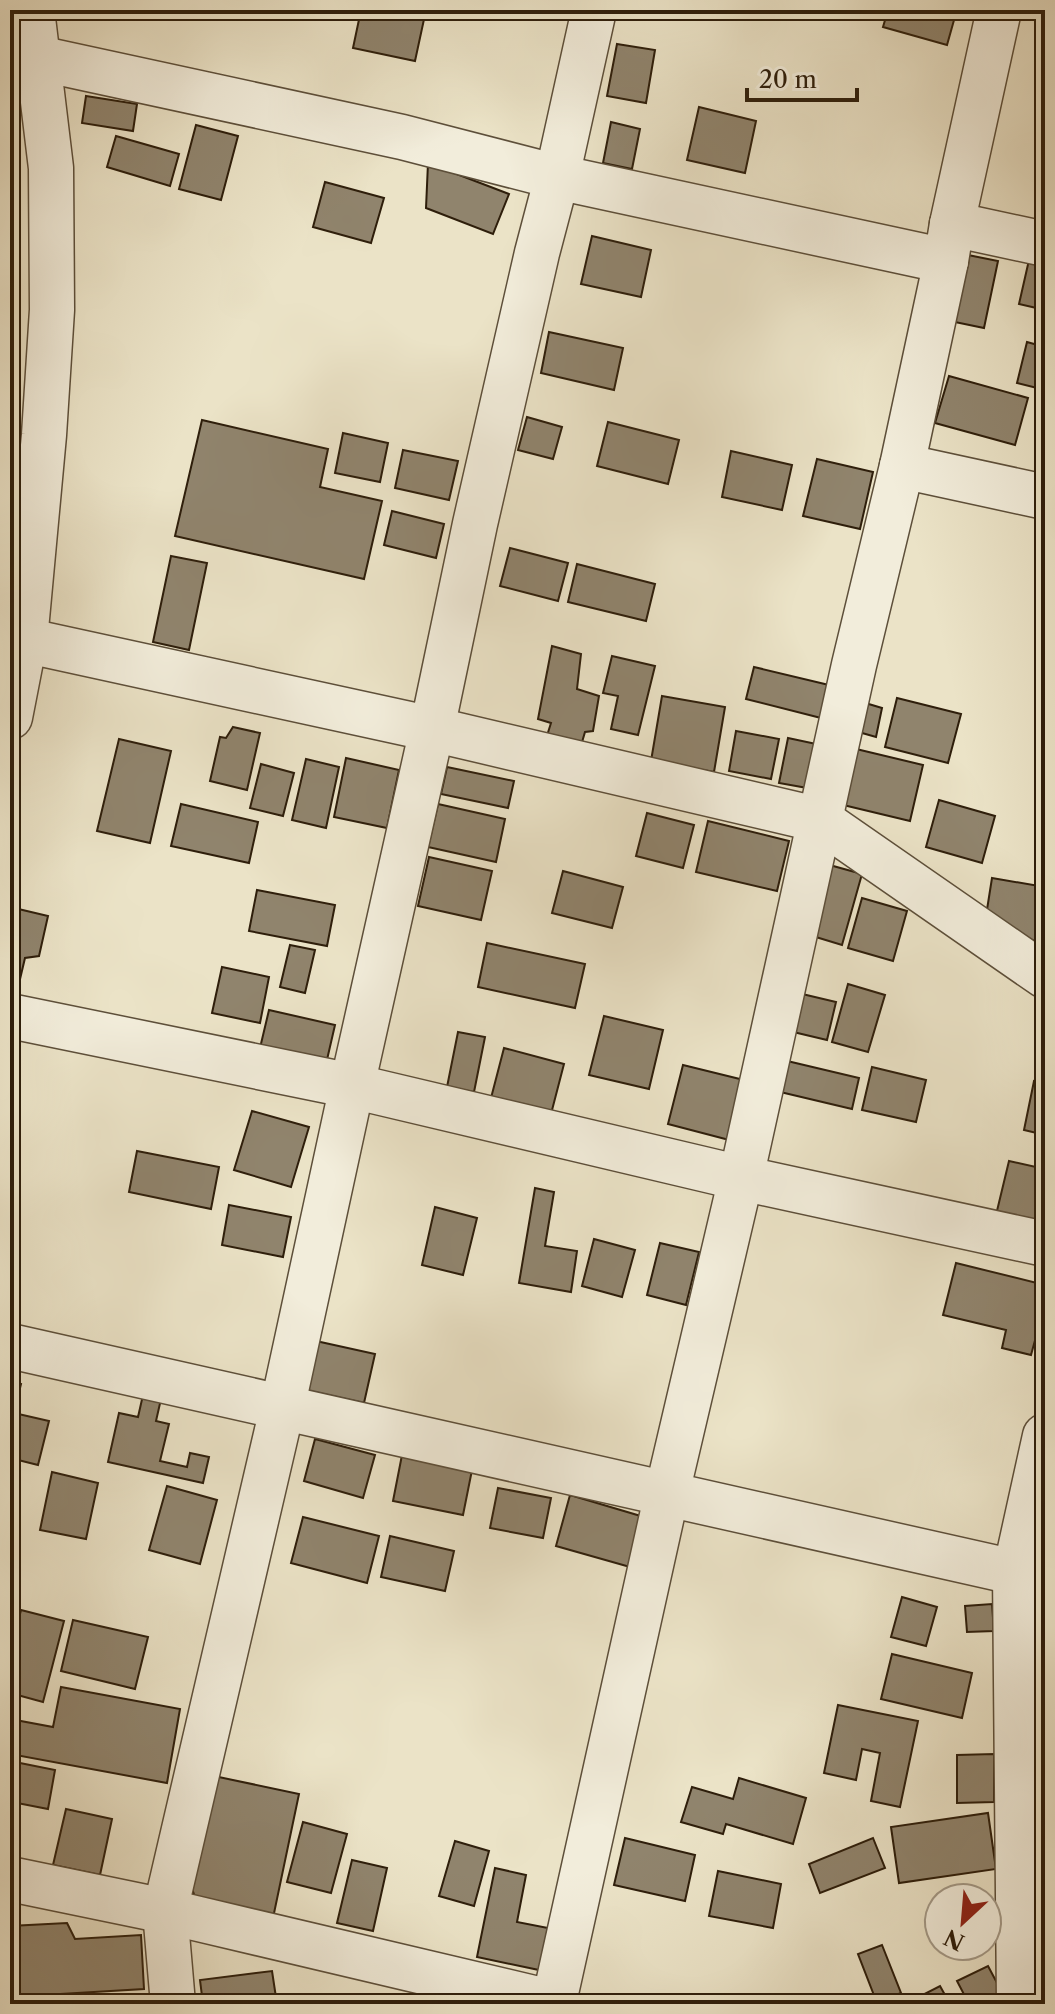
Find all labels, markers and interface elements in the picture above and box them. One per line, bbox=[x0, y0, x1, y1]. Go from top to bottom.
scale bar bbox=[747, 52, 857, 102]
text: 20 m bbox=[759, 65, 817, 94]
north arrow bbox=[923, 1882, 1003, 1962]
text: N bbox=[940, 1923, 969, 1956]

